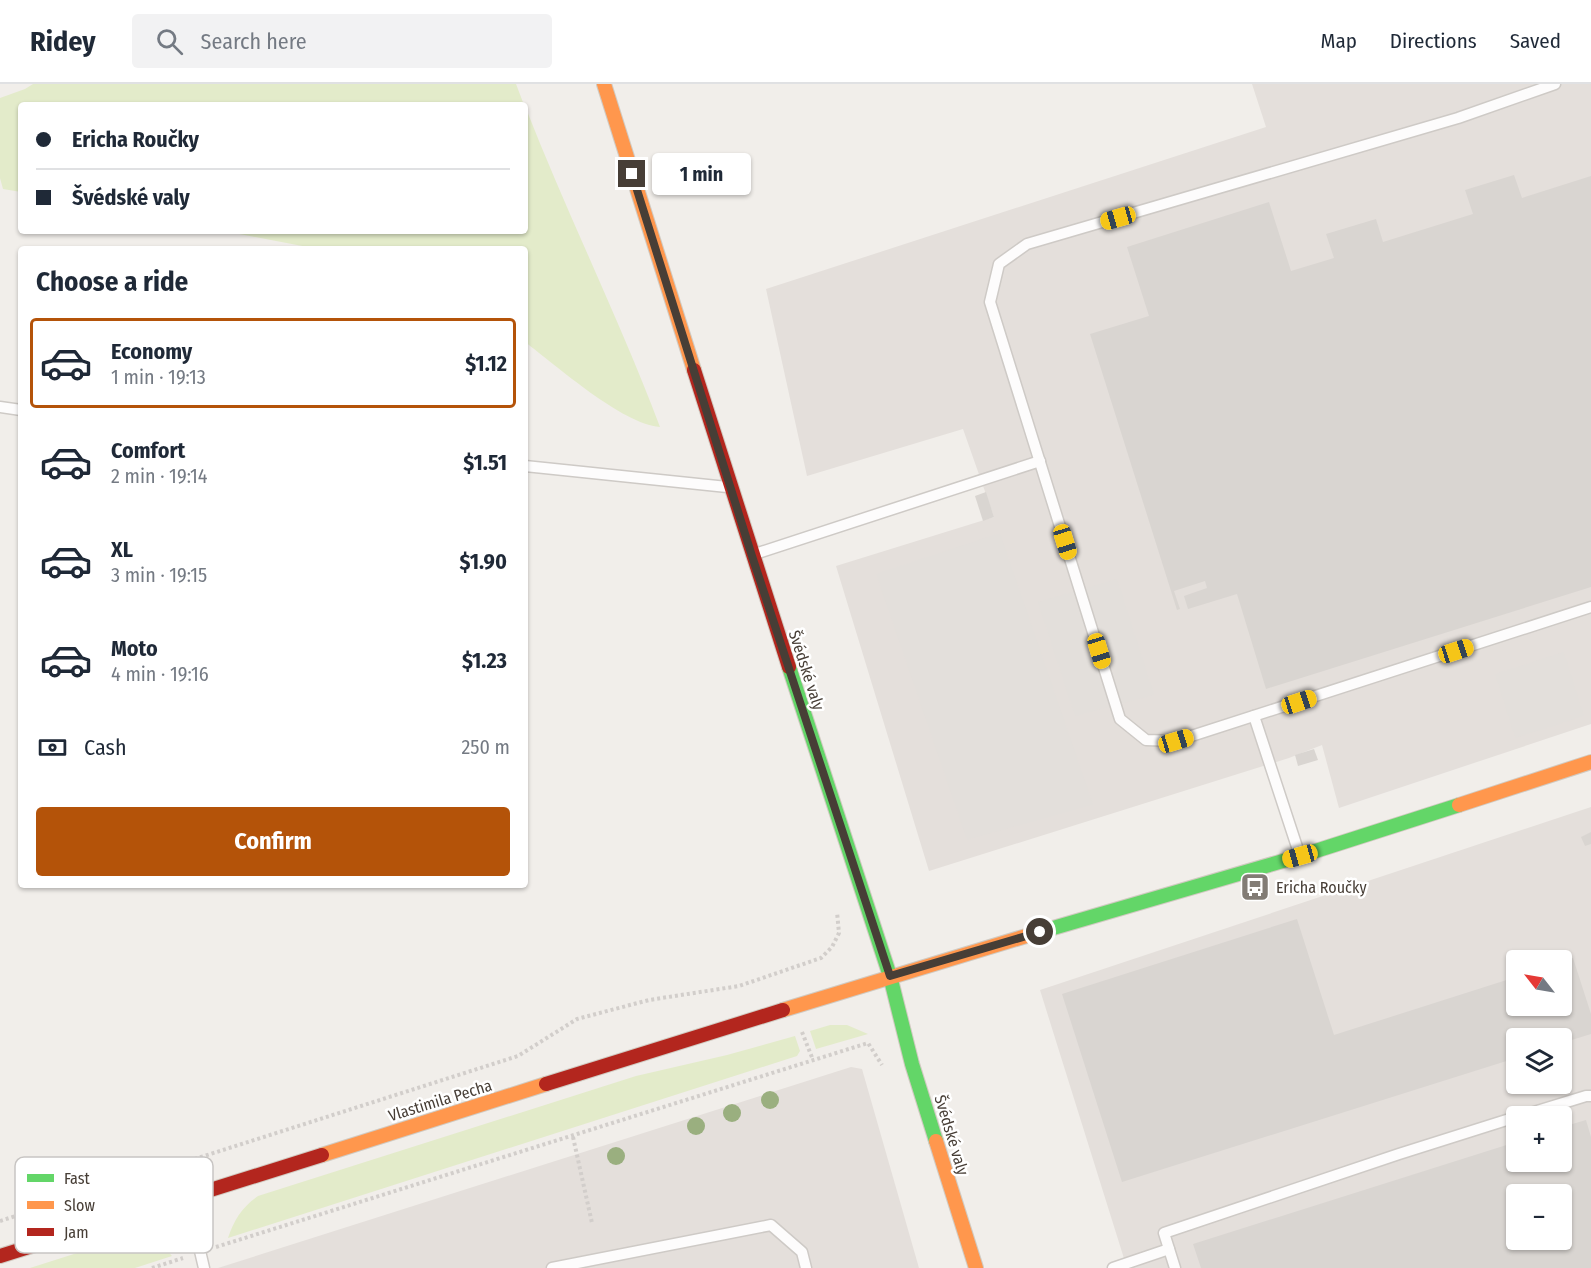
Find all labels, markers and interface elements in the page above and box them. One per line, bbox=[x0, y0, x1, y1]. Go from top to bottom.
search box bbox=[132, 14, 552, 68]
text: Ridey bbox=[30, 25, 96, 58]
icon: search bbox=[153, 25, 186, 58]
text: Search here bbox=[201, 28, 307, 55]
text: Map bbox=[1320, 28, 1357, 54]
text: Directions bbox=[1390, 28, 1477, 54]
text: Saved bbox=[1510, 28, 1561, 54]
text: Ericha Roučky bbox=[72, 126, 199, 153]
callout: 1 min bbox=[653, 153, 752, 195]
route end bbox=[618, 160, 645, 187]
text: 1 min bbox=[680, 162, 723, 186]
text: Švédské valy bbox=[72, 184, 190, 211]
car bbox=[1098, 204, 1138, 232]
text: Choose a ride bbox=[36, 266, 188, 298]
icon: car bbox=[39, 336, 93, 390]
text: Economy bbox=[111, 338, 192, 365]
text: $1.12 bbox=[465, 350, 507, 377]
text: 1 min · 19:13 bbox=[111, 365, 206, 389]
icon: car bbox=[39, 435, 93, 489]
text: Comfort bbox=[111, 437, 185, 464]
text: $1.51 bbox=[463, 449, 507, 476]
text: 2 min · 19:14 bbox=[111, 464, 208, 488]
car bbox=[1051, 522, 1079, 562]
icon: car bbox=[39, 534, 93, 588]
text: XL bbox=[111, 536, 133, 563]
text: $1.90 bbox=[460, 548, 507, 575]
text: 3 min · 19:15 bbox=[111, 563, 207, 587]
street label: Švédské valy bbox=[785, 627, 830, 713]
car bbox=[1085, 631, 1113, 671]
icon: car bbox=[39, 633, 93, 687]
text: Moto bbox=[111, 635, 158, 662]
car bbox=[1436, 637, 1476, 665]
text: $1.23 bbox=[462, 647, 507, 674]
text: 4 min · 19:16 bbox=[111, 662, 209, 686]
car bbox=[1279, 688, 1319, 716]
car bbox=[1156, 727, 1196, 755]
icon: cash bbox=[36, 731, 69, 764]
text: Cash bbox=[84, 734, 127, 761]
text: 250 m bbox=[462, 735, 510, 759]
button: Confirm bbox=[36, 807, 510, 876]
car bbox=[1280, 842, 1320, 870]
bus stop icon: Ericha Roučky bbox=[1239, 871, 1271, 903]
place label: Ericha Roučky bbox=[1276, 878, 1367, 897]
route start bbox=[1026, 918, 1053, 945]
north arrow bbox=[1506, 950, 1572, 1016]
map controls bbox=[1506, 950, 1572, 1250]
button: layers bbox=[1506, 1028, 1572, 1094]
street label: Vlastimila Pecha bbox=[386, 1076, 494, 1125]
street label: Švédské valy bbox=[930, 1092, 974, 1178]
button: + bbox=[1506, 1106, 1572, 1172]
legend bbox=[15, 1157, 213, 1253]
text: Fast bbox=[64, 1169, 91, 1188]
button: − bbox=[1506, 1184, 1572, 1250]
text: Slow bbox=[64, 1196, 95, 1215]
text: Jam bbox=[64, 1223, 89, 1242]

